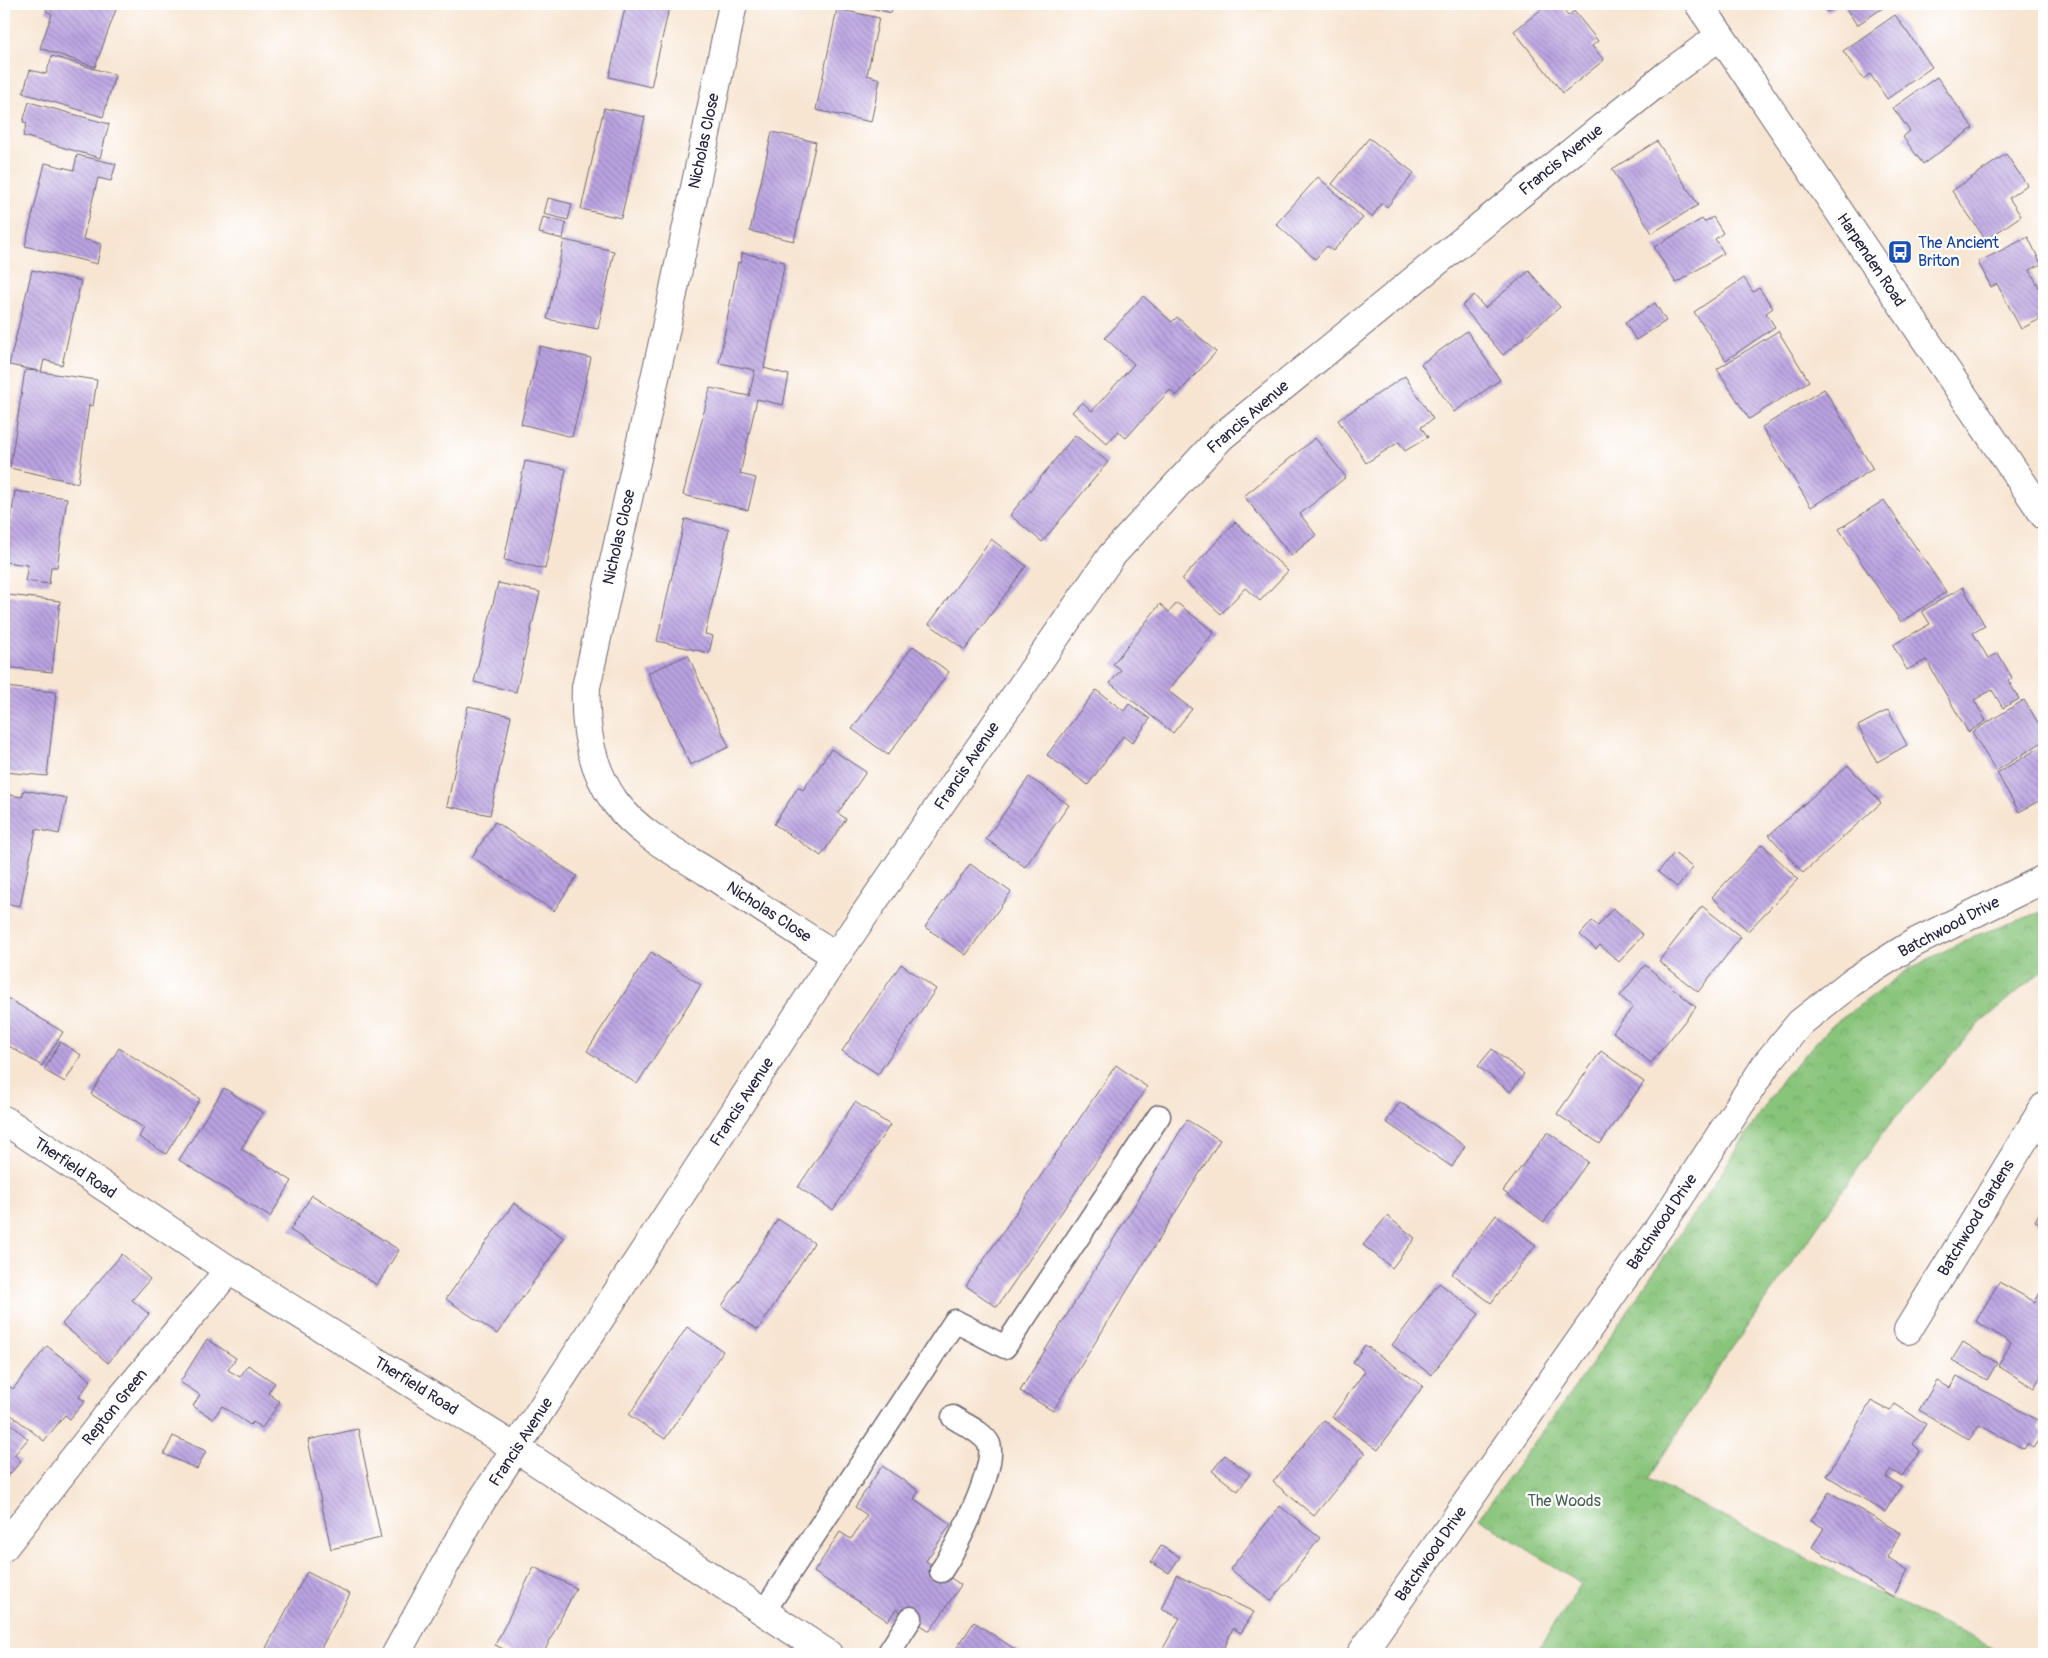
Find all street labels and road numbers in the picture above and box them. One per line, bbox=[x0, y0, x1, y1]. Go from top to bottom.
street label: Nicholas Close bbox=[684, 91, 724, 191]
street label: Francis Avenue bbox=[1515, 120, 1607, 200]
street label: Harpenden Road bbox=[1832, 209, 1910, 311]
street label: Francis Avenue bbox=[1203, 376, 1293, 458]
street label: Nicholas Close bbox=[598, 487, 640, 587]
street label: Francis Avenue bbox=[930, 718, 1004, 814]
street label: Nicholas Close bbox=[723, 877, 815, 947]
street label: Batchwood Drive bbox=[1895, 892, 2003, 962]
street label: Francis Avenue bbox=[706, 1054, 778, 1150]
street label: Therfield Road bbox=[30, 1133, 120, 1203]
street label: Batchwood Gardens bbox=[1933, 1156, 2019, 1280]
street label: Batchwood Drive bbox=[1623, 1170, 1702, 1274]
street label: Therfield Road bbox=[370, 1352, 462, 1420]
street label: Repton Green bbox=[78, 1365, 152, 1449]
street label: Francis Avenue bbox=[485, 1394, 557, 1490]
street label: Batchwood Drive bbox=[1391, 1502, 1471, 1605]

